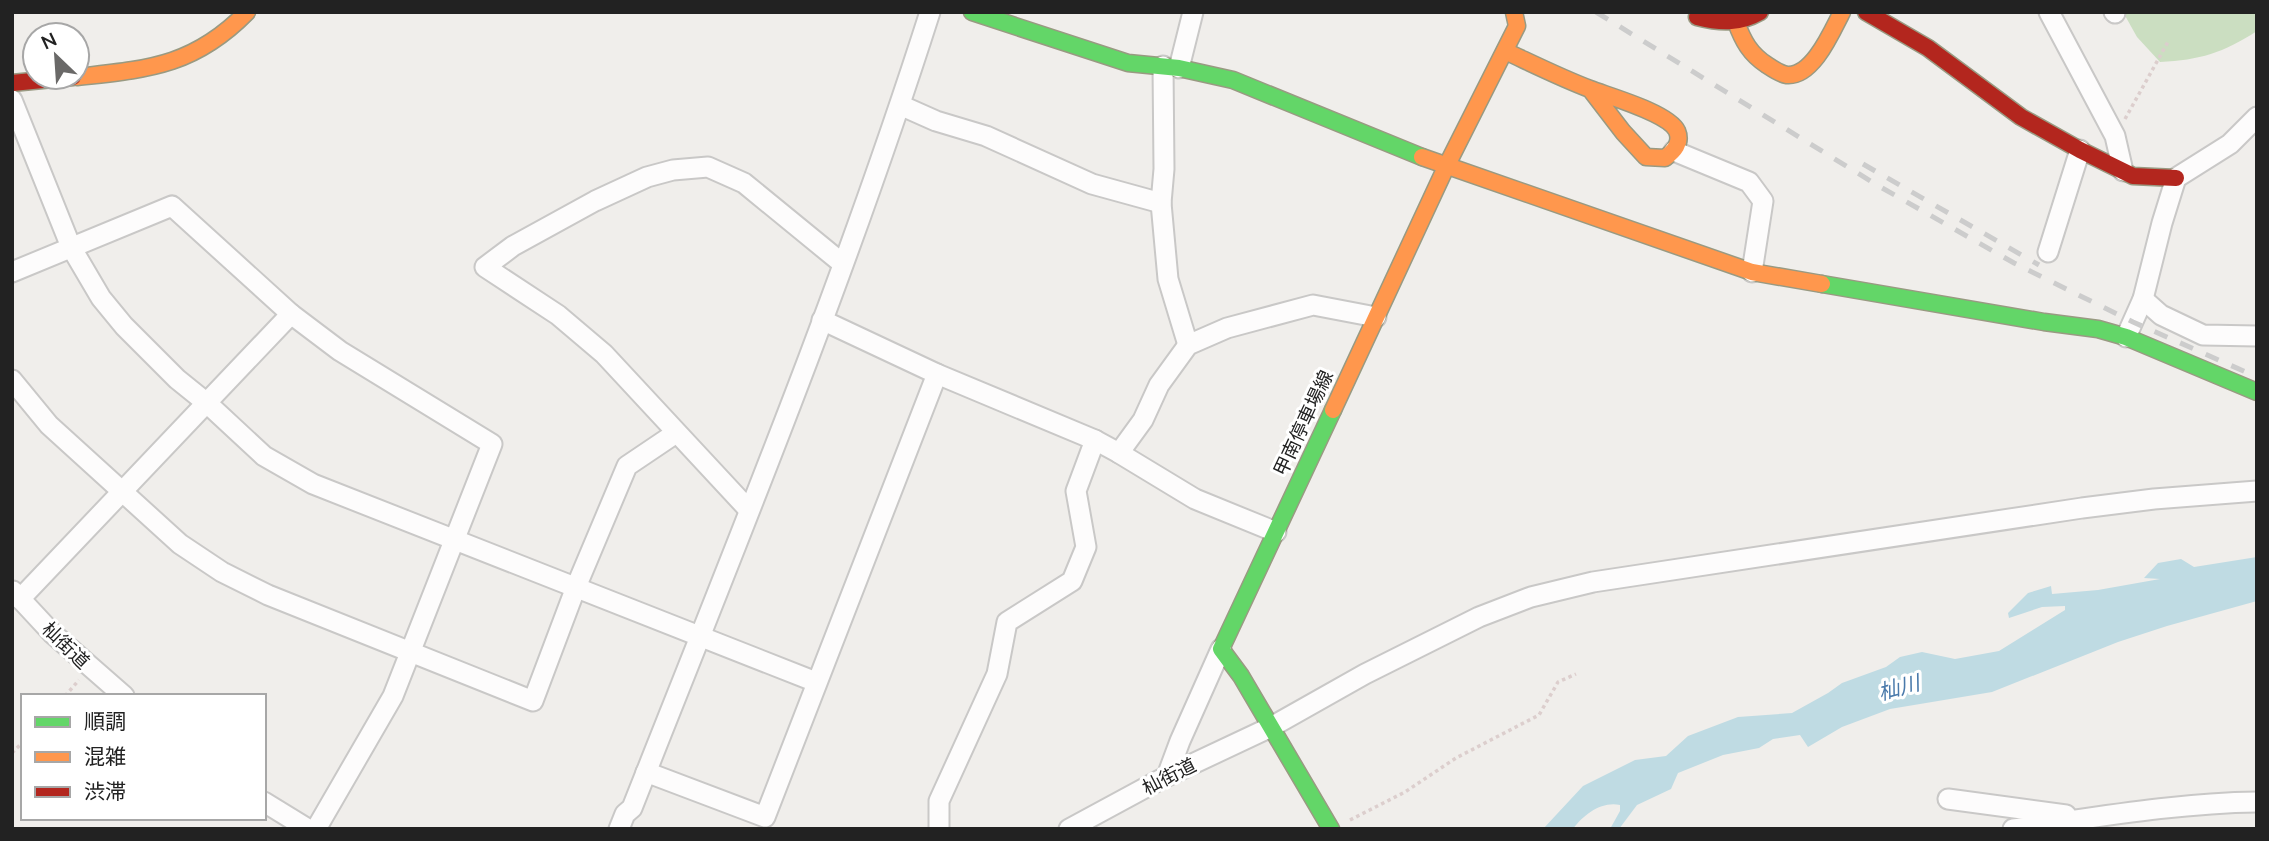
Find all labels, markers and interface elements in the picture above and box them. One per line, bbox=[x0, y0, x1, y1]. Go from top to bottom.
north arrow bbox=[21, 21, 91, 91]
text: N bbox=[37, 27, 60, 55]
street label: 甲南停車場線 bbox=[1268, 366, 1338, 480]
street label: 杣街道 bbox=[37, 617, 95, 673]
water label: 杣川 bbox=[1875, 669, 1924, 705]
legend bbox=[21, 694, 266, 820]
text: 順調 bbox=[84, 708, 126, 734]
text: 混雑 bbox=[84, 743, 126, 769]
street label: 杣街道 bbox=[1138, 752, 1200, 800]
text: 渋滞 bbox=[84, 778, 126, 804]

